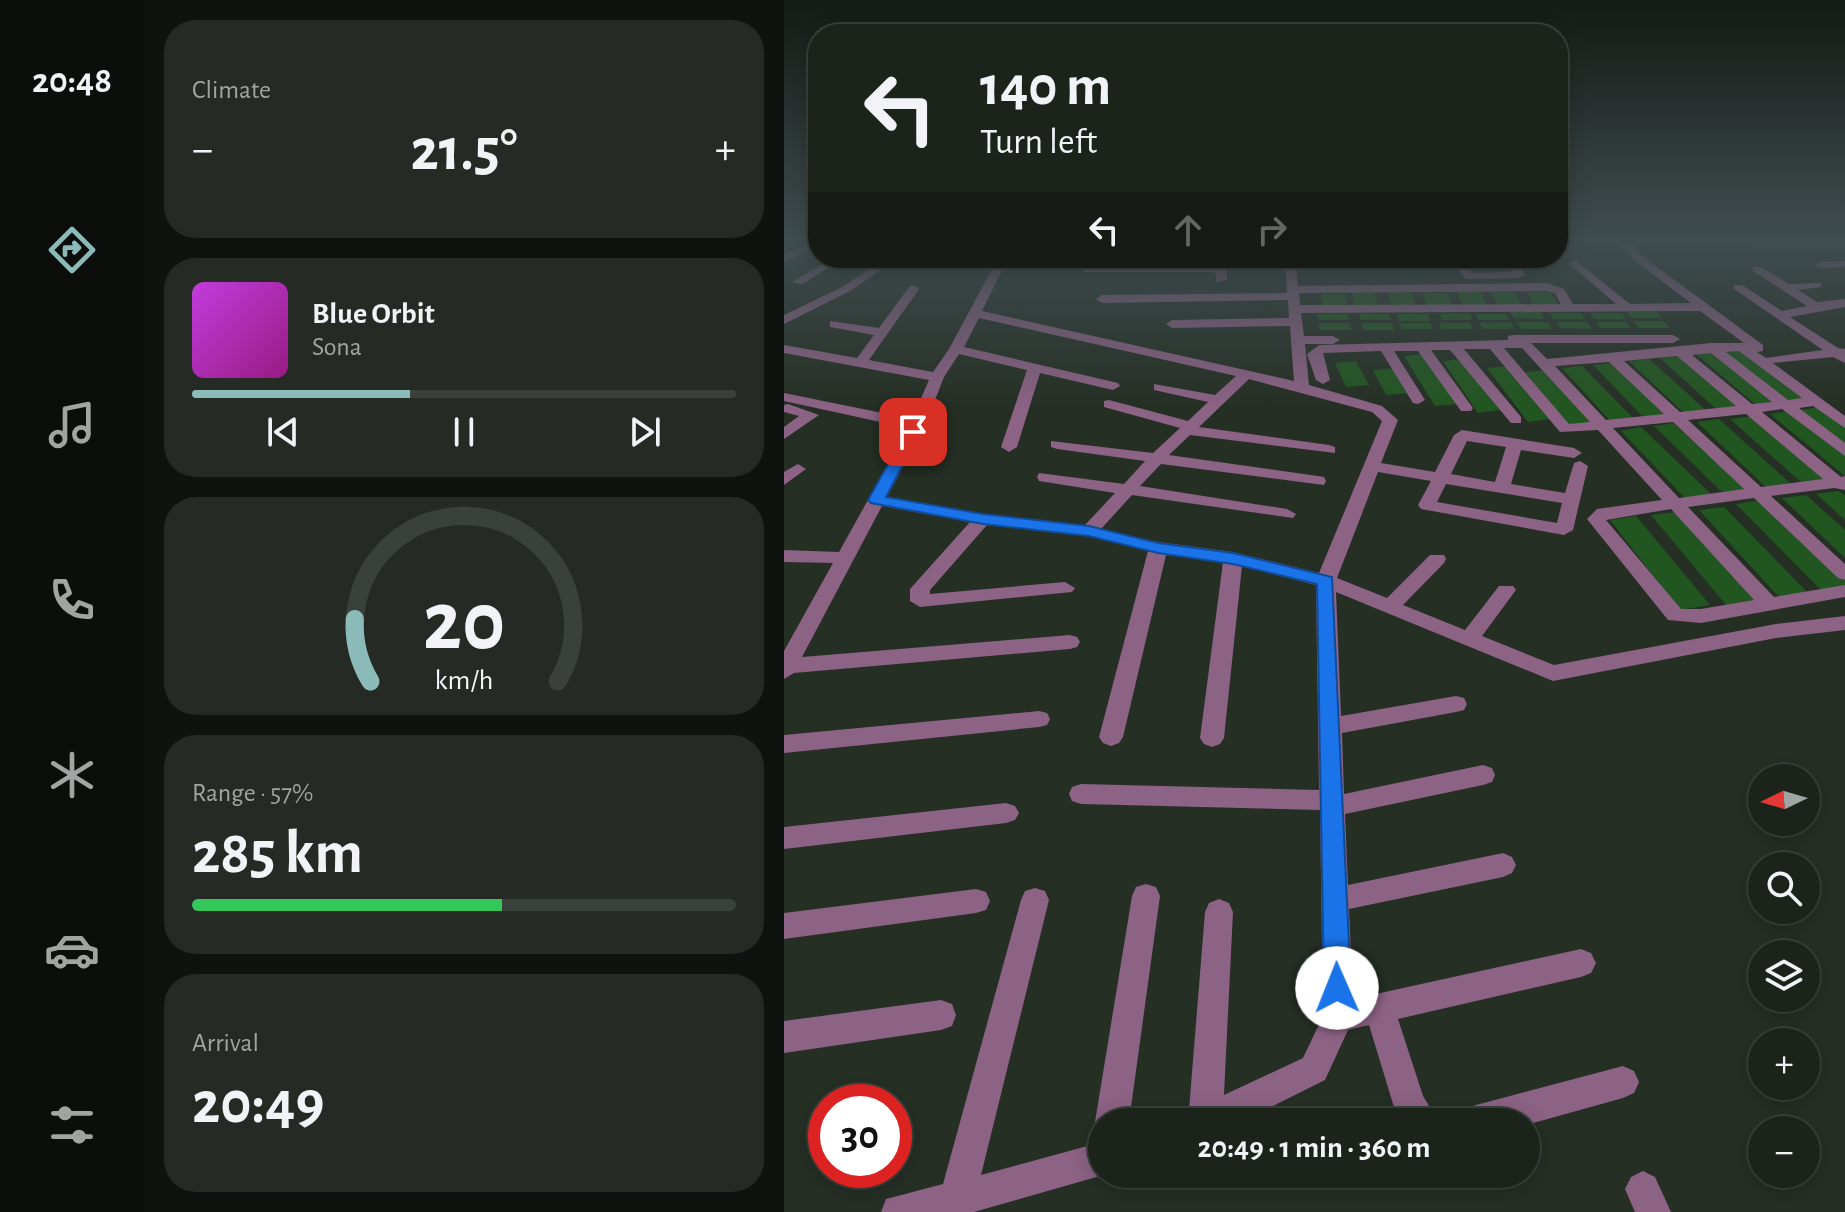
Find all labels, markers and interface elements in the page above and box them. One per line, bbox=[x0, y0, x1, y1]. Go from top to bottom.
icon: left bbox=[848, 56, 952, 160]
text: 140 m bbox=[980, 59, 1111, 115]
text: 20:48 bbox=[32, 63, 112, 99]
text: Climate bbox=[192, 77, 271, 103]
text: 21.5° bbox=[410, 121, 518, 181]
text: Turn left bbox=[980, 124, 1097, 160]
text: − bbox=[192, 128, 213, 172]
text: + bbox=[715, 128, 736, 172]
icon: left bbox=[1082, 208, 1126, 252]
icon: ahead bbox=[1166, 208, 1210, 252]
icon: right bbox=[1250, 208, 1294, 252]
icon: directions bbox=[44, 222, 100, 278]
text: Blue Orbit bbox=[312, 299, 435, 329]
text: Sona bbox=[312, 334, 362, 360]
icon: music bbox=[44, 397, 100, 453]
pin bbox=[879, 398, 947, 466]
icon: previous bbox=[261, 410, 305, 454]
icon: pause bbox=[442, 410, 486, 454]
icon: next bbox=[623, 410, 667, 454]
icon: arrive bbox=[891, 410, 935, 454]
icon: phone bbox=[44, 572, 100, 628]
text: 20 bbox=[423, 581, 505, 665]
text: km/h bbox=[435, 666, 493, 695]
icon: climate bbox=[44, 747, 100, 803]
north arrow bbox=[1748, 764, 1820, 836]
map controls bbox=[1748, 764, 1820, 1188]
text: Range · 57% bbox=[192, 780, 313, 806]
text: 285 km bbox=[192, 824, 363, 884]
button: search bbox=[1748, 852, 1820, 924]
icon: car bbox=[44, 922, 100, 978]
button: layers bbox=[1748, 940, 1820, 1012]
position arrow bbox=[1295, 946, 1379, 1030]
button: + bbox=[1748, 1028, 1820, 1100]
text: Arrival bbox=[192, 1030, 259, 1056]
text: 20:49 bbox=[192, 1074, 324, 1134]
speed limit sign: 30 bbox=[808, 1084, 912, 1188]
icon: filters bbox=[44, 1097, 100, 1153]
button: − bbox=[1748, 1116, 1820, 1188]
text: 20:49 · 1 min · 360 m bbox=[1197, 1133, 1431, 1163]

